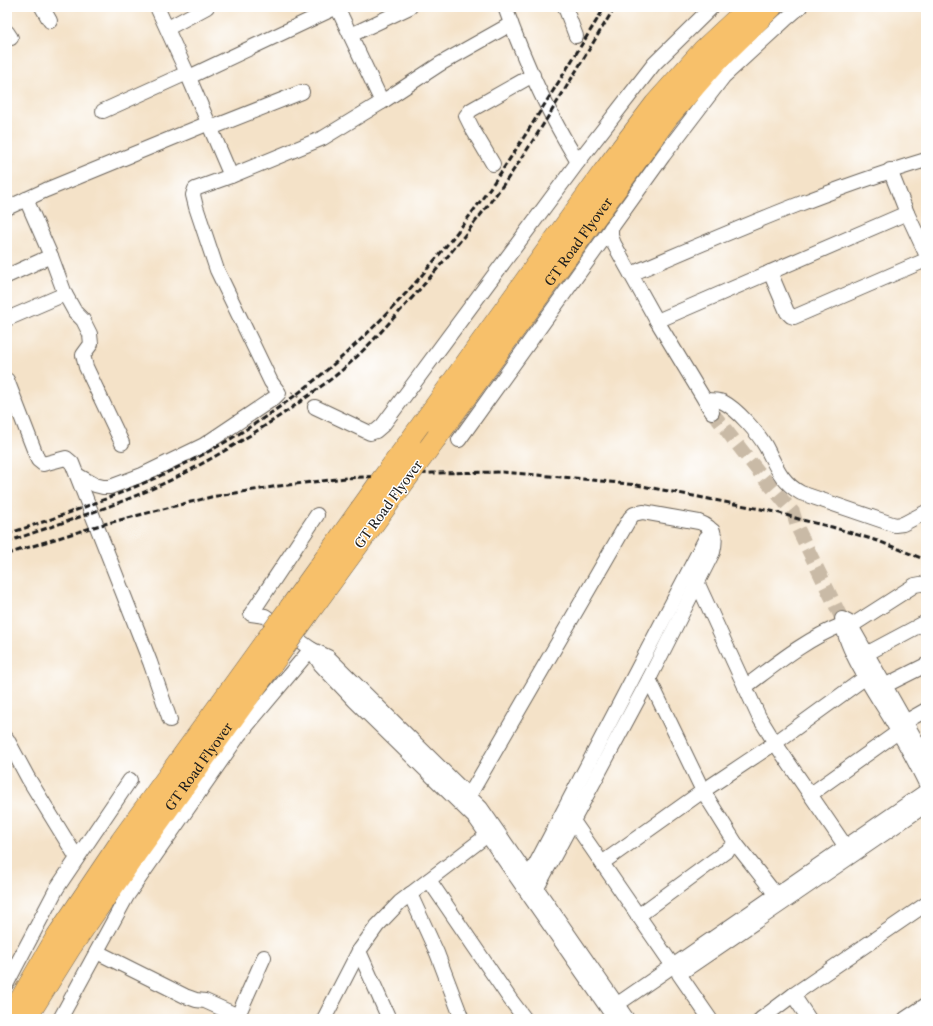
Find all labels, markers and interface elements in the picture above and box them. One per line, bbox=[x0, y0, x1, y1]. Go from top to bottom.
street label: GT Road Flyover bbox=[541, 194, 616, 289]
street label: GT Road Flyover bbox=[351, 456, 426, 551]
street label: GT Road Flyover bbox=[161, 719, 236, 814]

